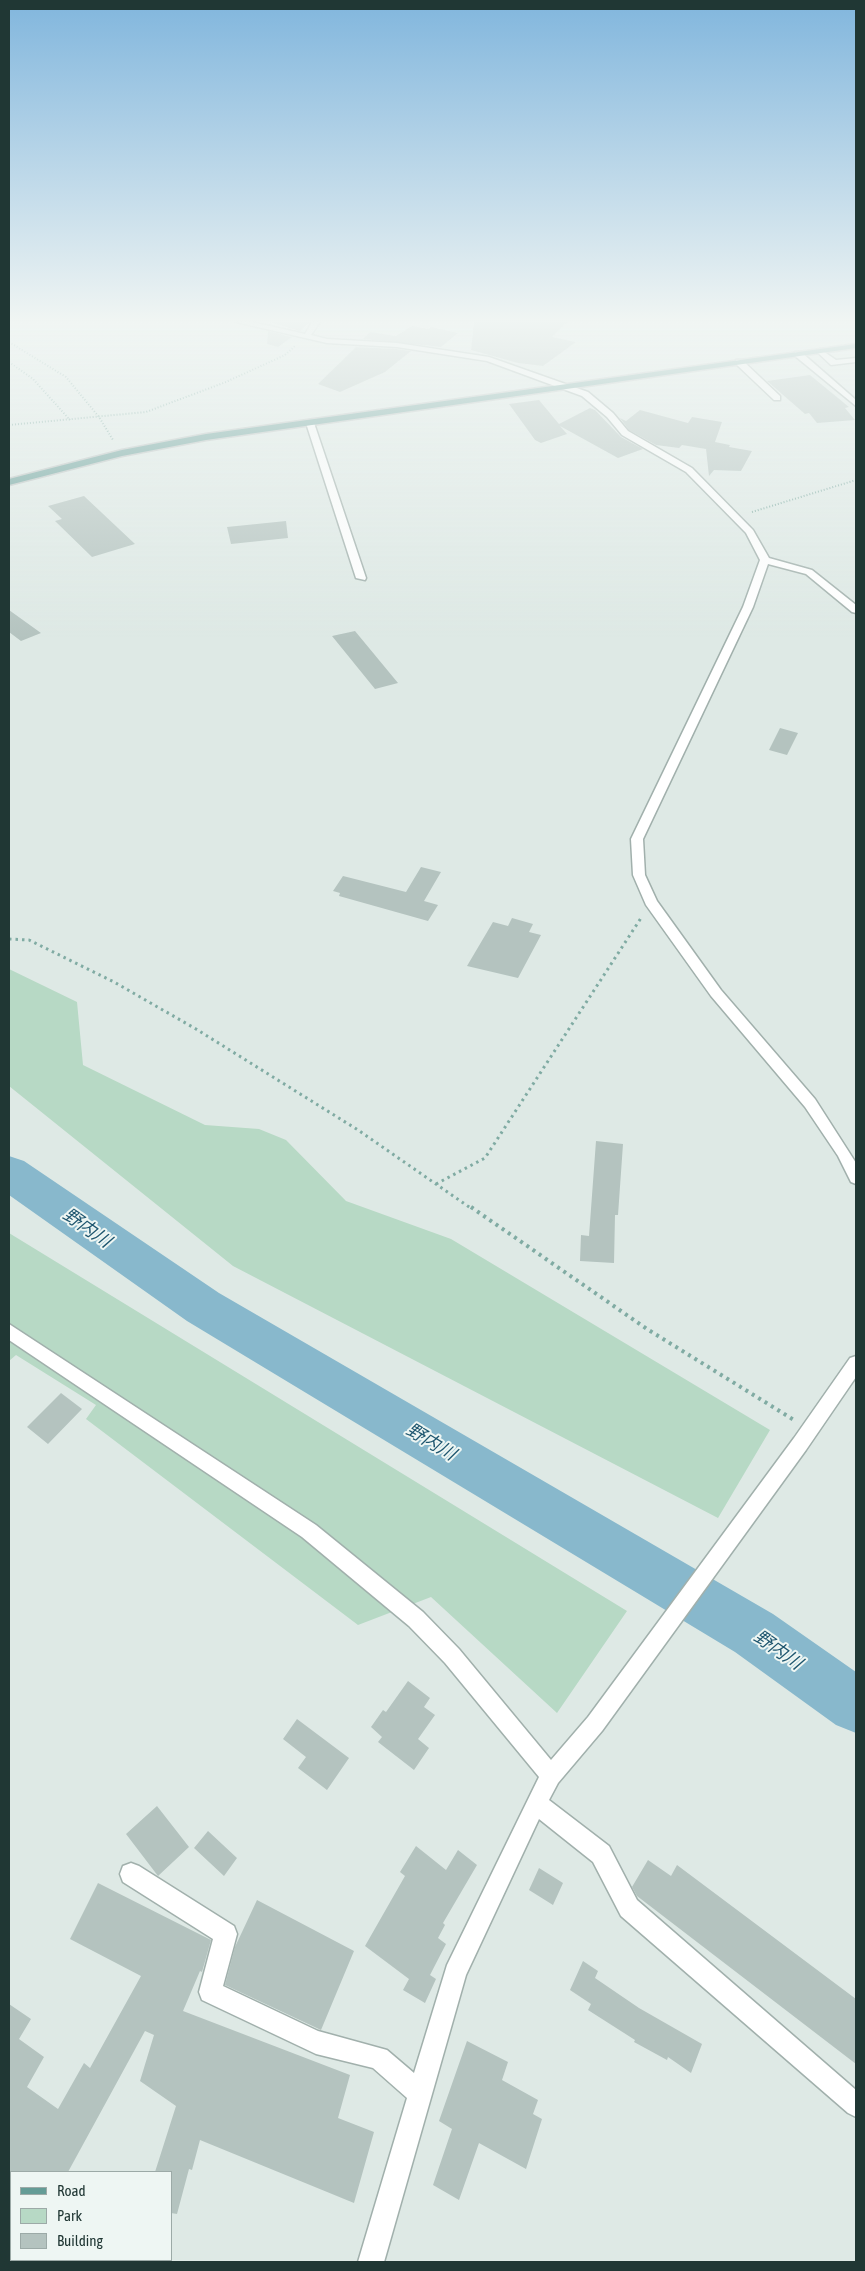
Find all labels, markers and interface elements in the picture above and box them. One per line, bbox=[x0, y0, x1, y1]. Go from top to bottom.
water label: 野内川 bbox=[59, 1204, 115, 1252]
water label: 野内川 bbox=[402, 1419, 460, 1465]
water label: 野内川 bbox=[750, 1626, 806, 1674]
legend bbox=[10, 2171, 172, 2261]
text: Road bbox=[57, 2182, 86, 2199]
text: Park bbox=[57, 2207, 82, 2224]
text: Building bbox=[57, 2232, 103, 2249]

